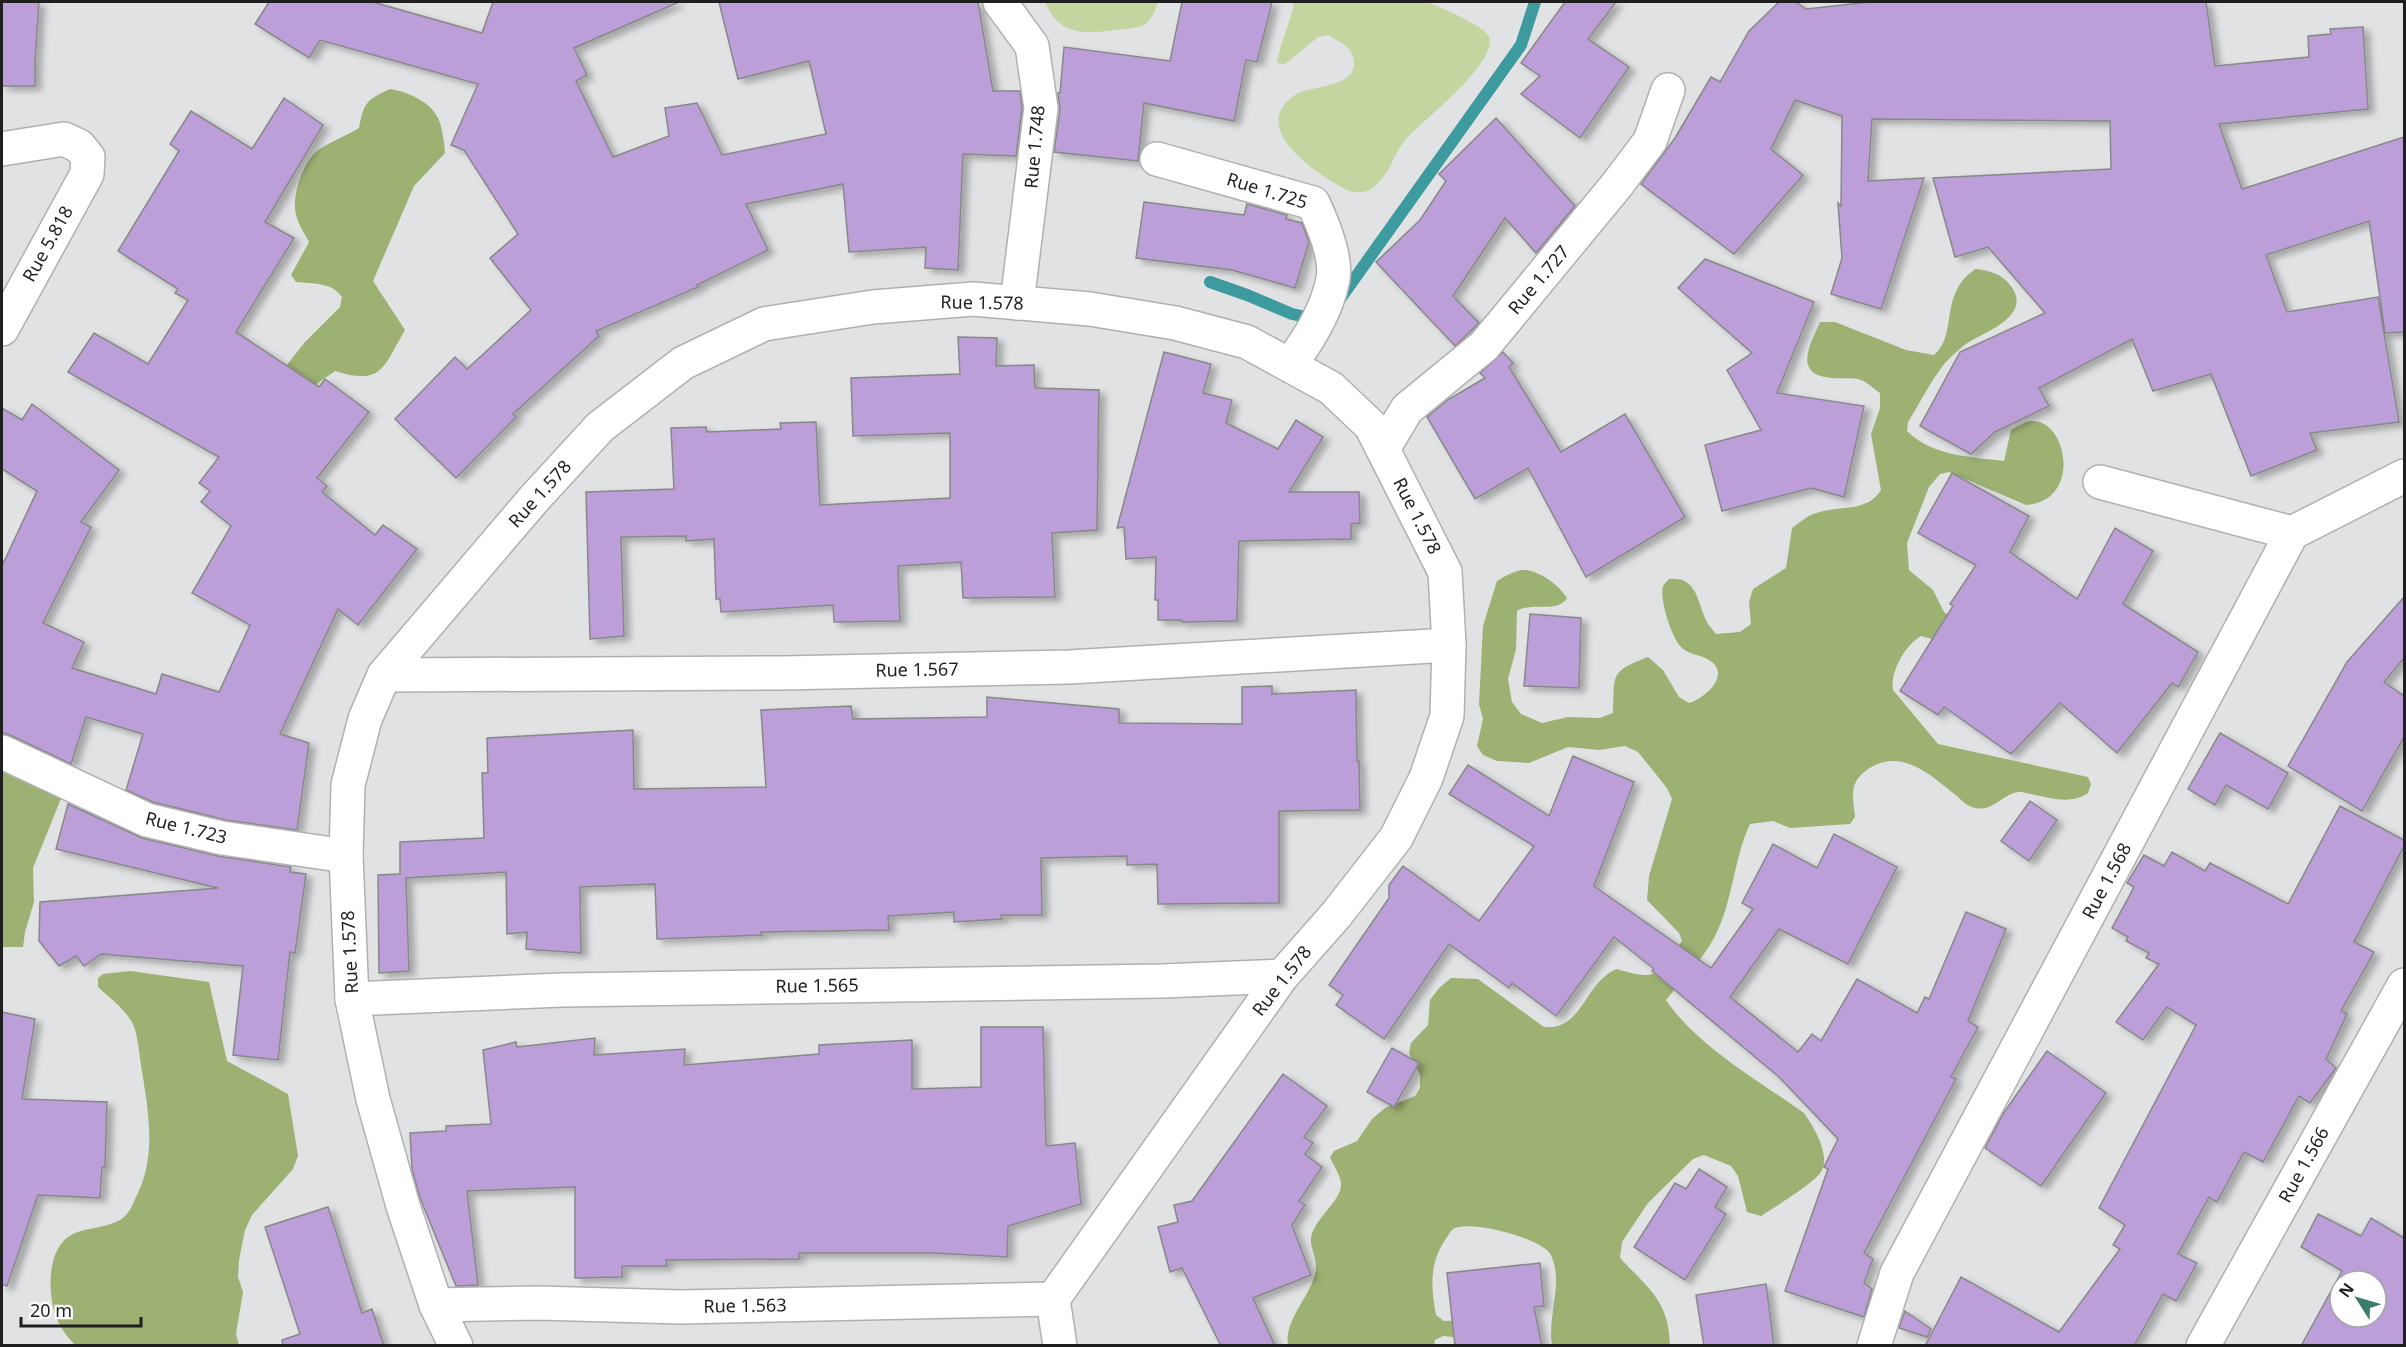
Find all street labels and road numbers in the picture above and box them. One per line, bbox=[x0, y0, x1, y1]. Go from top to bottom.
street label: Rue 1.748 bbox=[1018, 104, 1050, 189]
street label: Rue 1.725 bbox=[1224, 166, 1311, 214]
street label: Rue 5.818 bbox=[16, 201, 78, 286]
street label: Rue 1.727 bbox=[1502, 240, 1574, 319]
street label: Rue 1.578 bbox=[940, 289, 1024, 315]
street label: Rue 1.578 bbox=[503, 454, 576, 532]
street label: Rue 1.578 bbox=[1388, 473, 1447, 558]
street label: Rue 1.567 bbox=[875, 656, 959, 682]
street label: Rue 1.723 bbox=[143, 805, 229, 849]
street label: Rue 1.568 bbox=[2076, 838, 2136, 923]
street label: Rue 1.578 bbox=[335, 910, 363, 994]
street label: Rue 1.578 bbox=[1246, 940, 1316, 1021]
street label: Rue 1.565 bbox=[775, 972, 859, 998]
street label: Rue 1.566 bbox=[2272, 1122, 2334, 1207]
street label: Rue 1.563 bbox=[703, 1292, 787, 1318]

